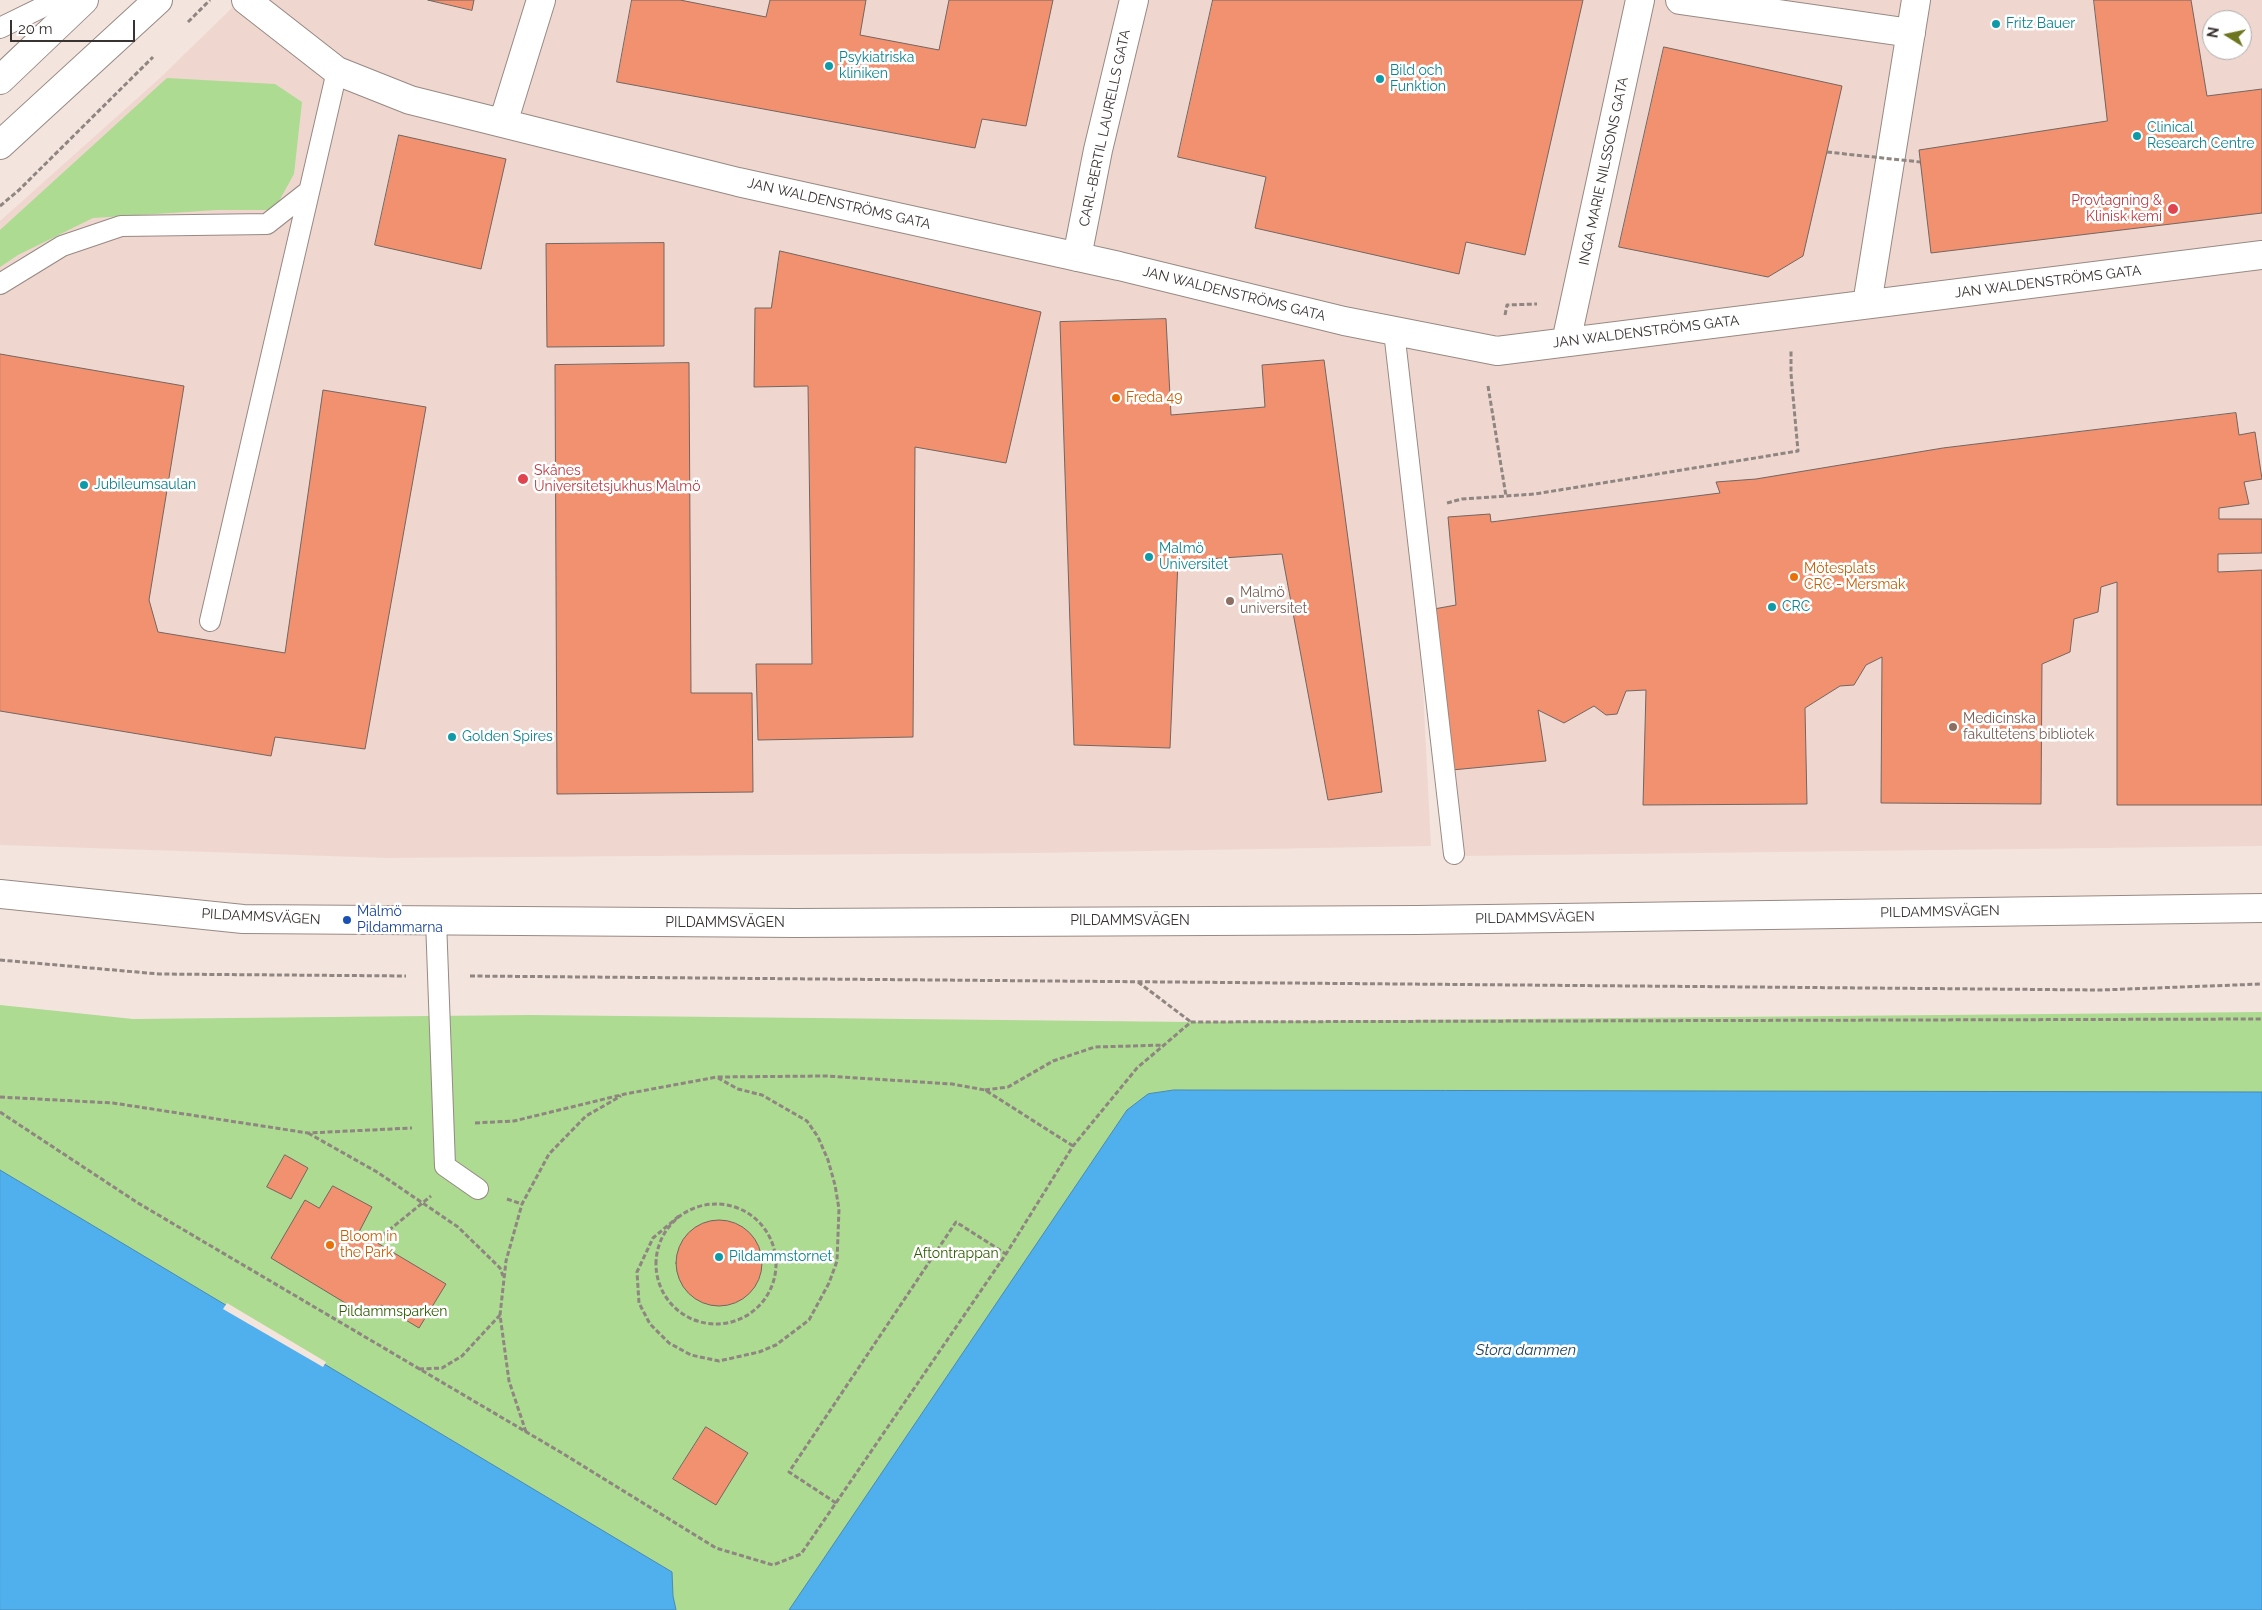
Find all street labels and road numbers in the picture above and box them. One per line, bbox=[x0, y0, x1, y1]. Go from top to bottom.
street label: CARL-BERTIL LAURELLS GATA bbox=[1076, 28, 1134, 228]
street label: INGA MARIE NILSSONS GATA bbox=[1576, 75, 1632, 267]
street label: JAN WALDENSTRÖMS GATA bbox=[746, 175, 932, 233]
street label: JAN WALDENSTRÖMS GATA bbox=[1954, 262, 2142, 302]
street label: JAN WALDENSTRÖMS GATA bbox=[1141, 263, 1327, 325]
street label: JAN WALDENSTRÖMS GATA bbox=[1552, 312, 1740, 352]
street label: PILDAMMSVÄGEN bbox=[1880, 903, 2000, 921]
street label: PILDAMMSVÄGEN bbox=[201, 905, 321, 929]
street label: PILDAMMSVÄGEN bbox=[1475, 909, 1595, 927]
street label: PILDAMMSVÄGEN bbox=[1070, 913, 1190, 929]
street label: PILDAMMSVÄGEN bbox=[665, 915, 785, 931]

